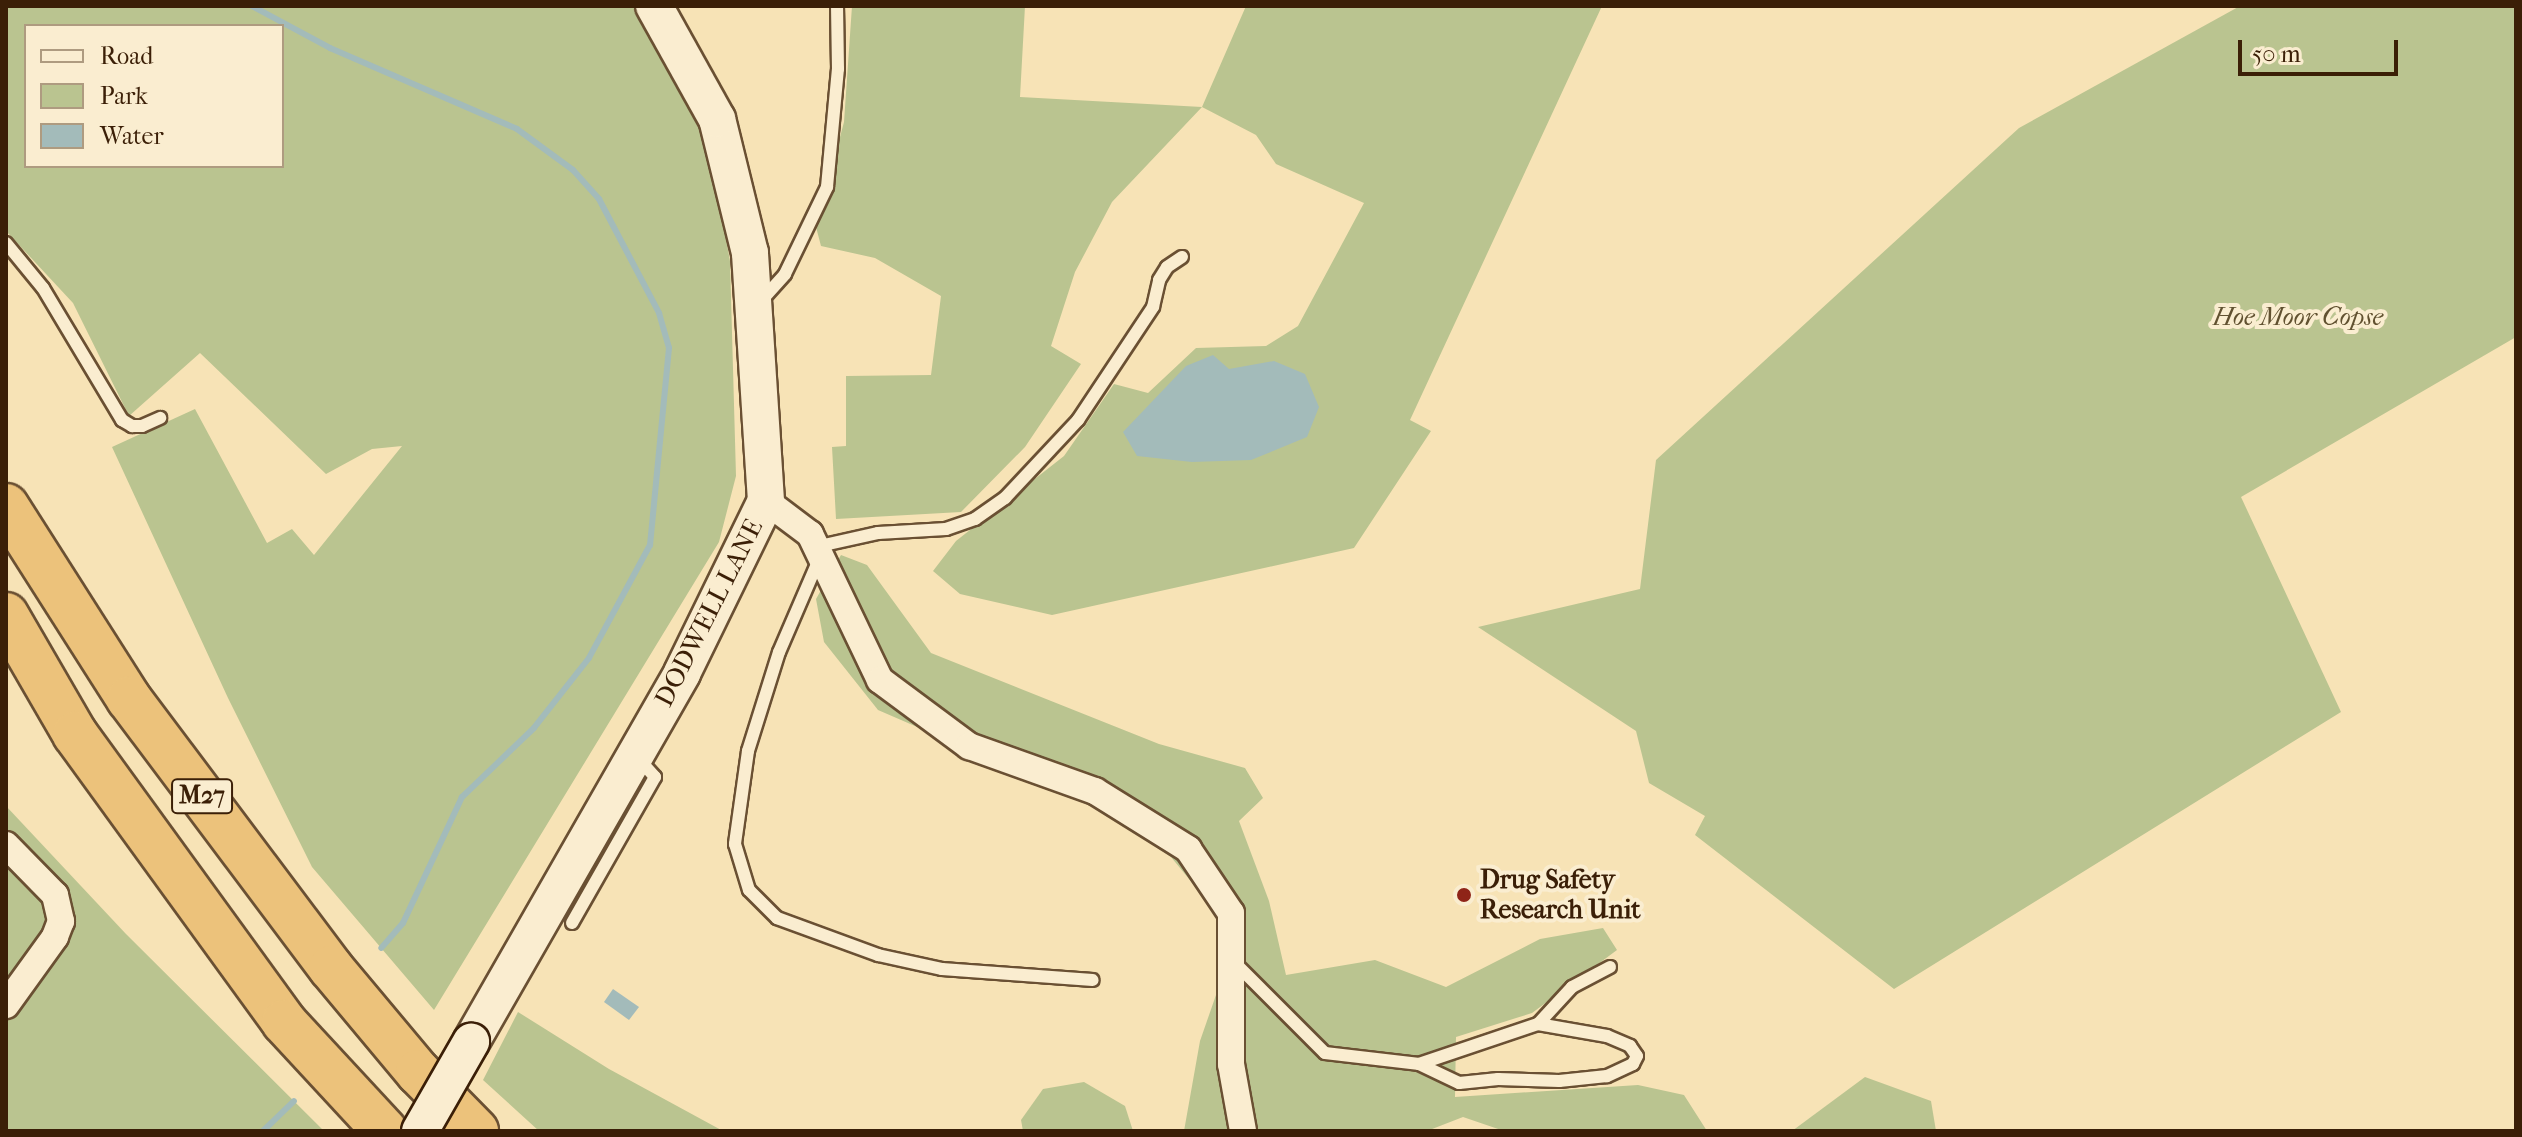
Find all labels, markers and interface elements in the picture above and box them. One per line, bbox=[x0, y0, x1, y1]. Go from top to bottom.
legend bbox=[24, 24, 284, 168]
scale bar bbox=[2242, 24, 2402, 74]
text: 50 m bbox=[2252, 40, 2301, 68]
text: Road bbox=[100, 42, 153, 70]
text: Park bbox=[100, 82, 148, 110]
text: Water bbox=[100, 122, 164, 150]
park label: Hoe Moor Copse bbox=[2213, 301, 2383, 333]
street label: DODWELL LANE bbox=[648, 514, 770, 712]
road number: M27 bbox=[170, 776, 234, 816]
place label: Drug Safety Research Unit bbox=[1480, 864, 1640, 926]
marker: Drug Safety Research Unit bbox=[1455, 886, 1473, 904]

